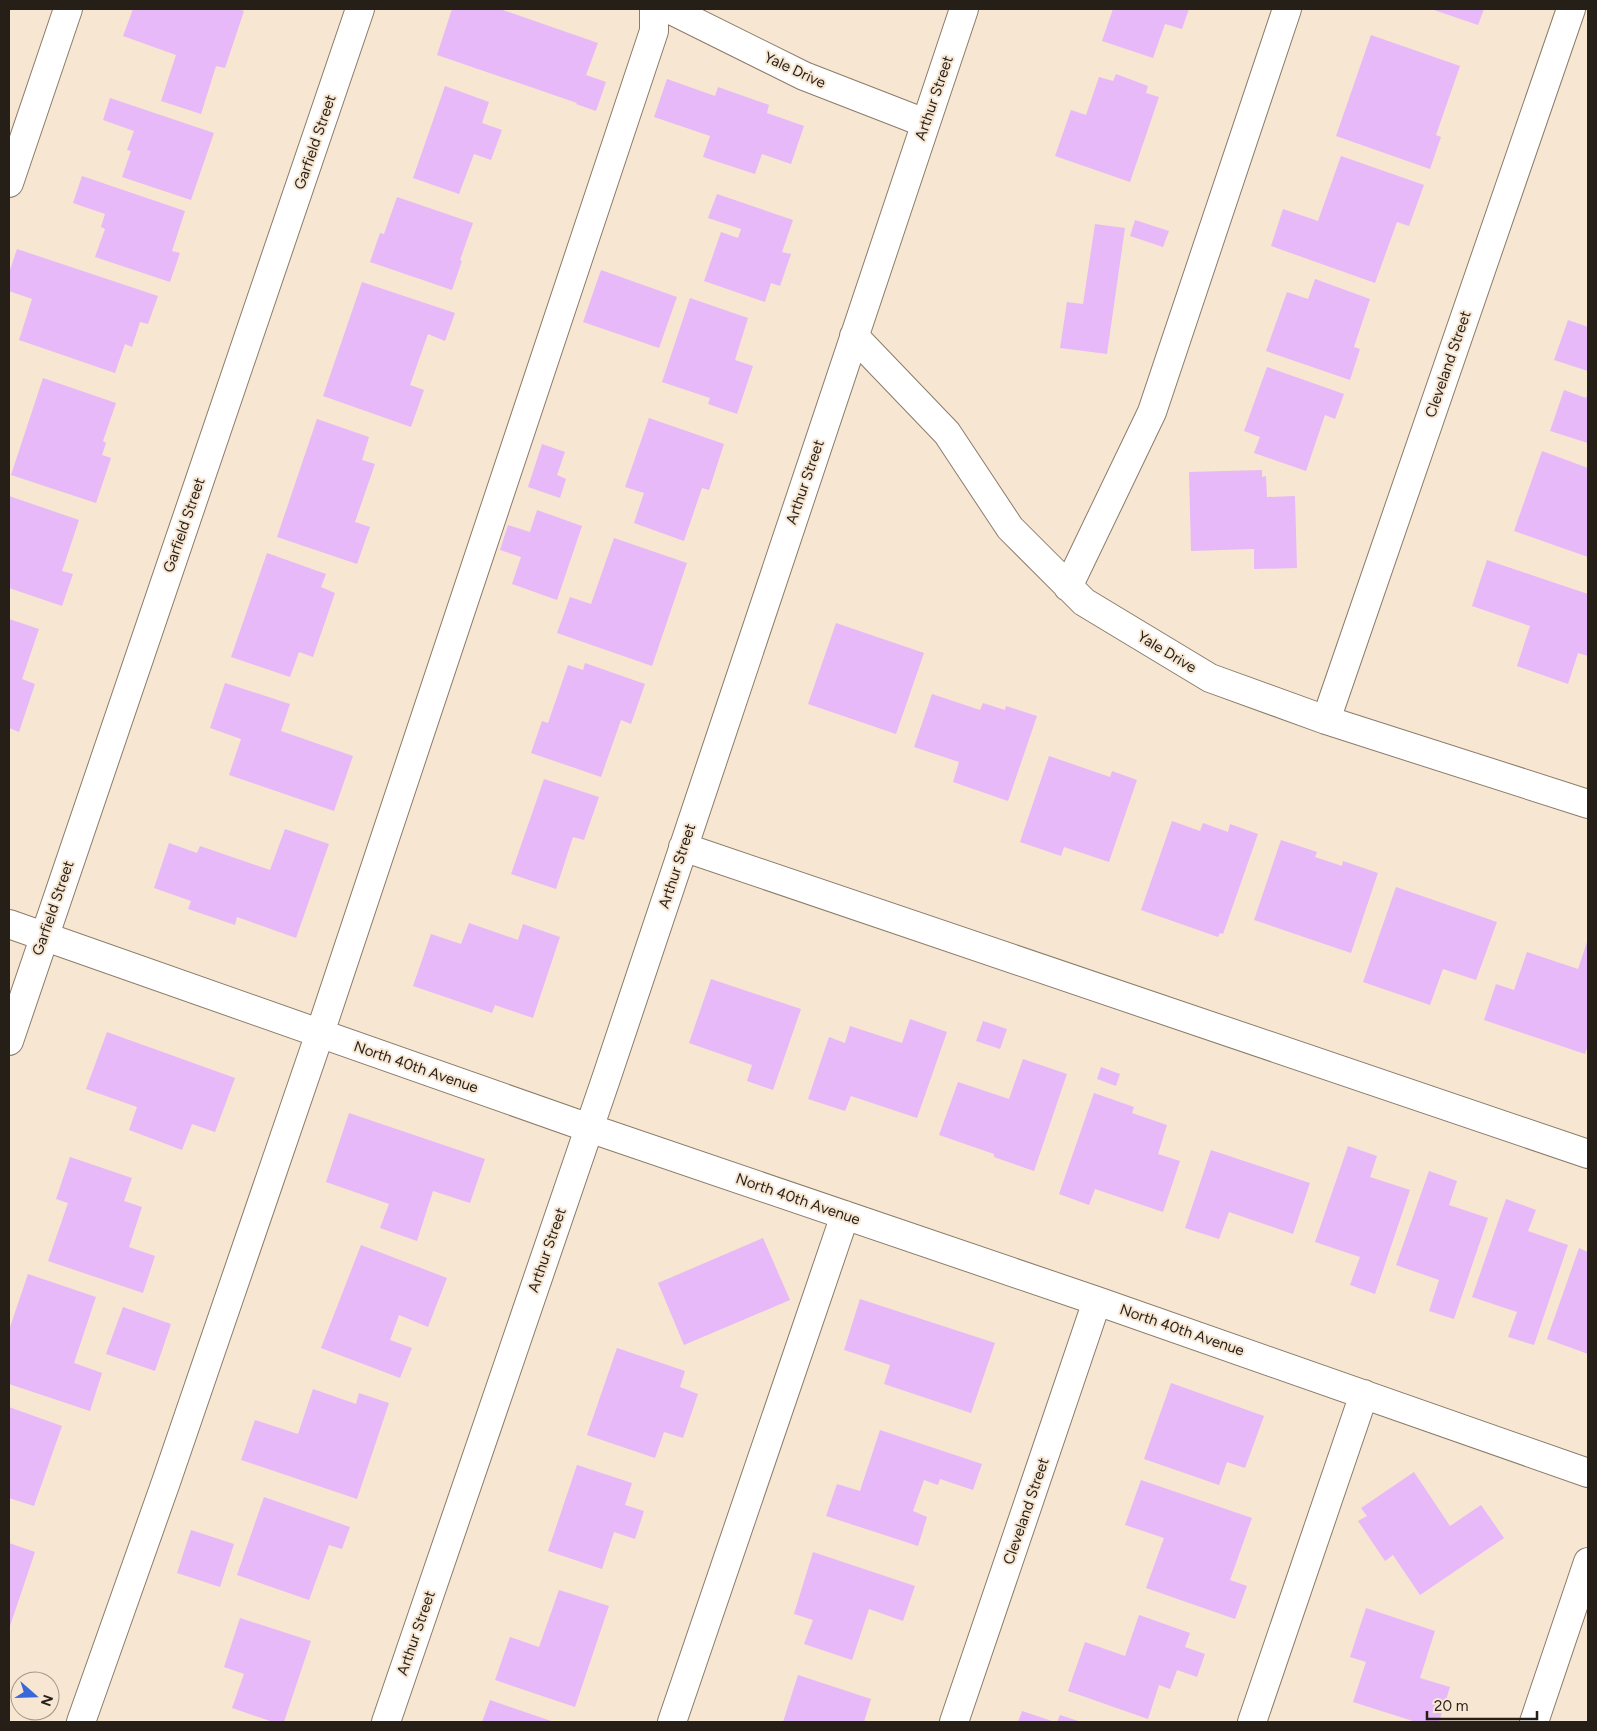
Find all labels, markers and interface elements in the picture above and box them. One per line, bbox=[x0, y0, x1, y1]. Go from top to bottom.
street label: Yale Drive bbox=[761, 48, 829, 92]
street label: Arthur Street bbox=[911, 53, 957, 143]
street label: Garfield Street bbox=[290, 92, 340, 192]
street label: Cleveland Street bbox=[1421, 308, 1475, 420]
street label: Arthur Street bbox=[782, 437, 828, 527]
street label: Garfield Street bbox=[159, 475, 209, 575]
street label: Yale Drive bbox=[1134, 627, 1200, 677]
street label: Arthur Street bbox=[655, 821, 699, 911]
street label: Garfield Street bbox=[28, 858, 78, 958]
street label: North 40th Avenue bbox=[351, 1037, 481, 1097]
street label: North 40th Avenue bbox=[733, 1169, 863, 1229]
street label: Arthur Street bbox=[524, 1205, 570, 1295]
street label: North 40th Avenue bbox=[1117, 1300, 1247, 1360]
street label: Cleveland Street bbox=[999, 1455, 1053, 1567]
street label: Arthur Street bbox=[393, 1588, 439, 1678]
north arrow bbox=[10, 1671, 60, 1721]
scale bar bbox=[1427, 1688, 1537, 1720]
text: N bbox=[37, 1692, 57, 1708]
text: 20 m bbox=[1434, 1697, 1468, 1715]

